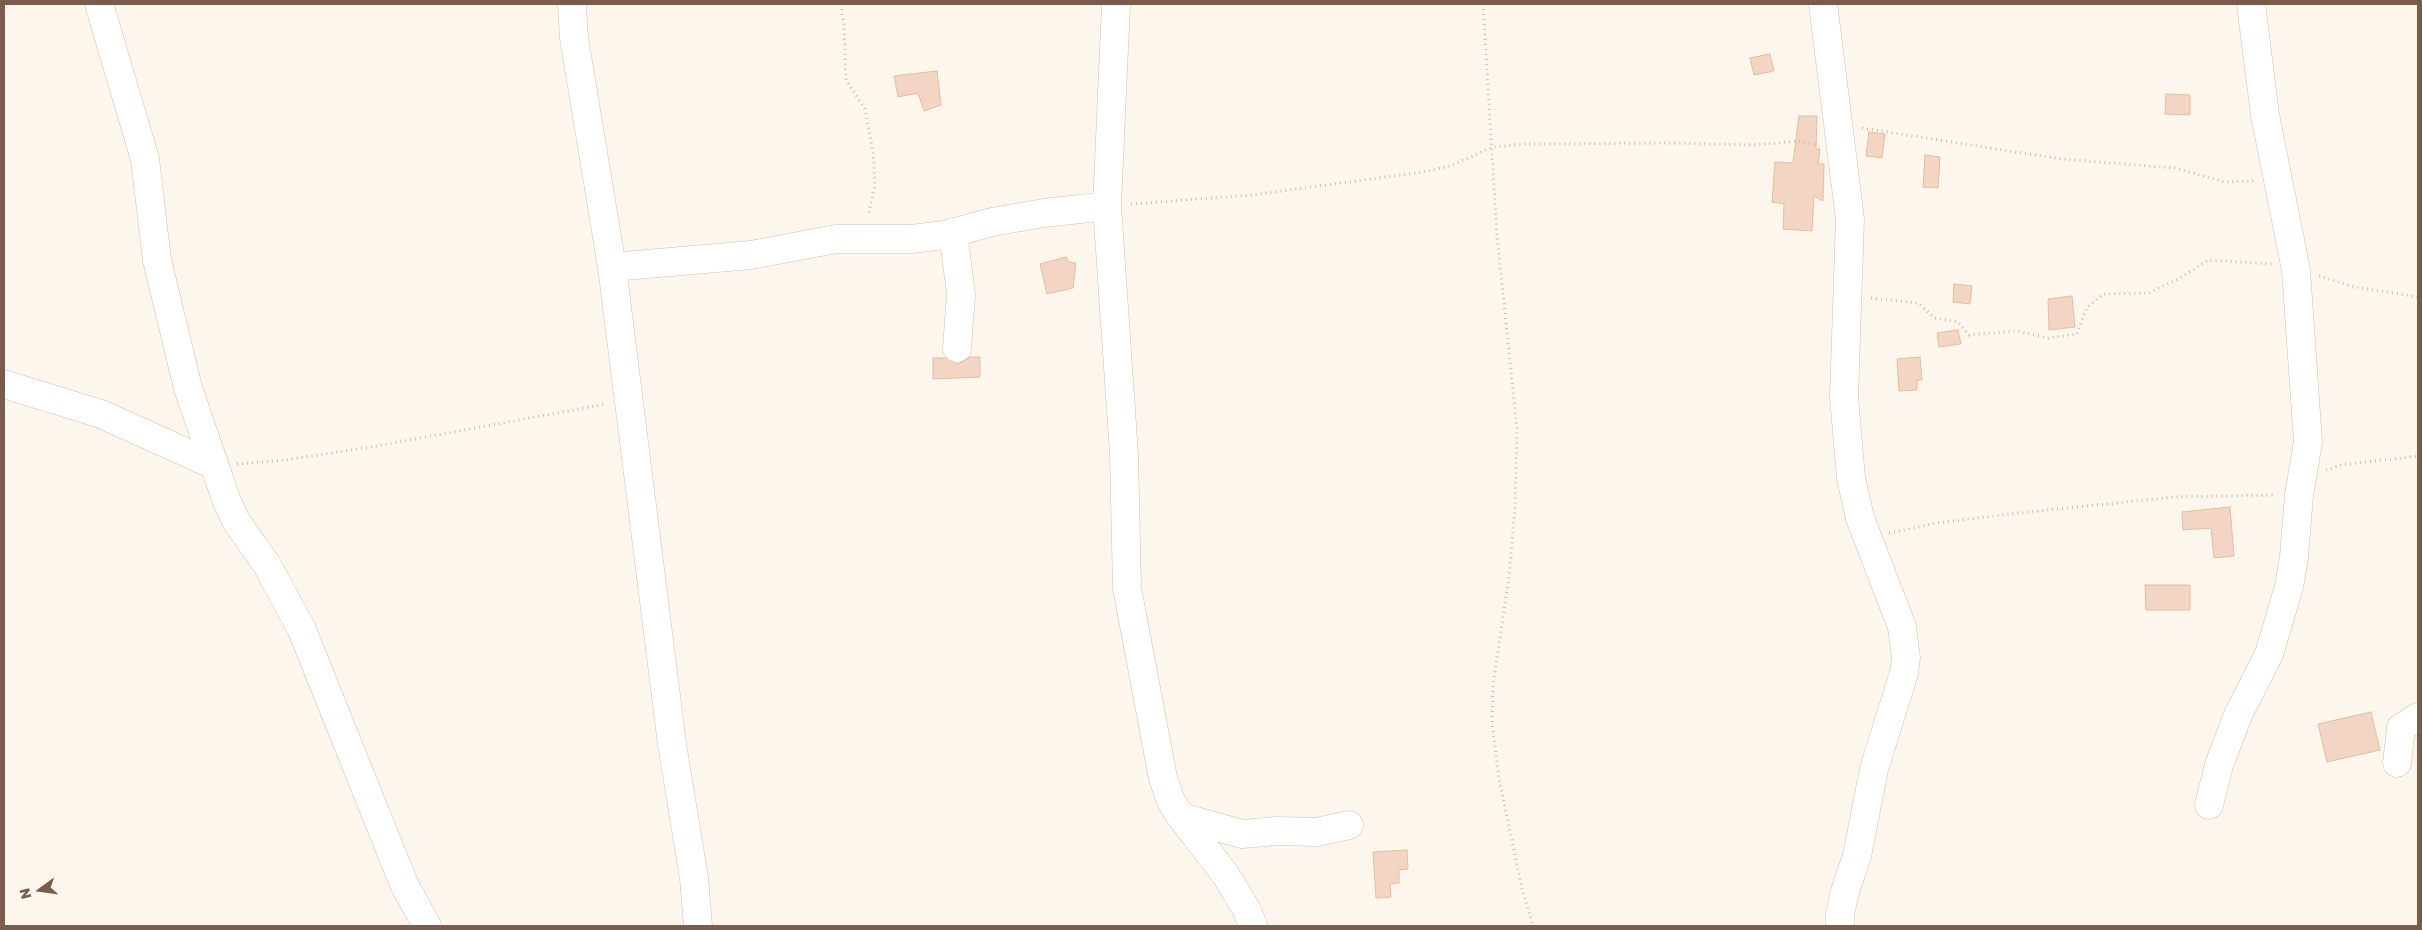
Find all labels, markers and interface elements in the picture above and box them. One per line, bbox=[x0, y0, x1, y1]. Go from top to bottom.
north arrow bbox=[15, 865, 65, 915]
text: N bbox=[15, 887, 34, 901]

